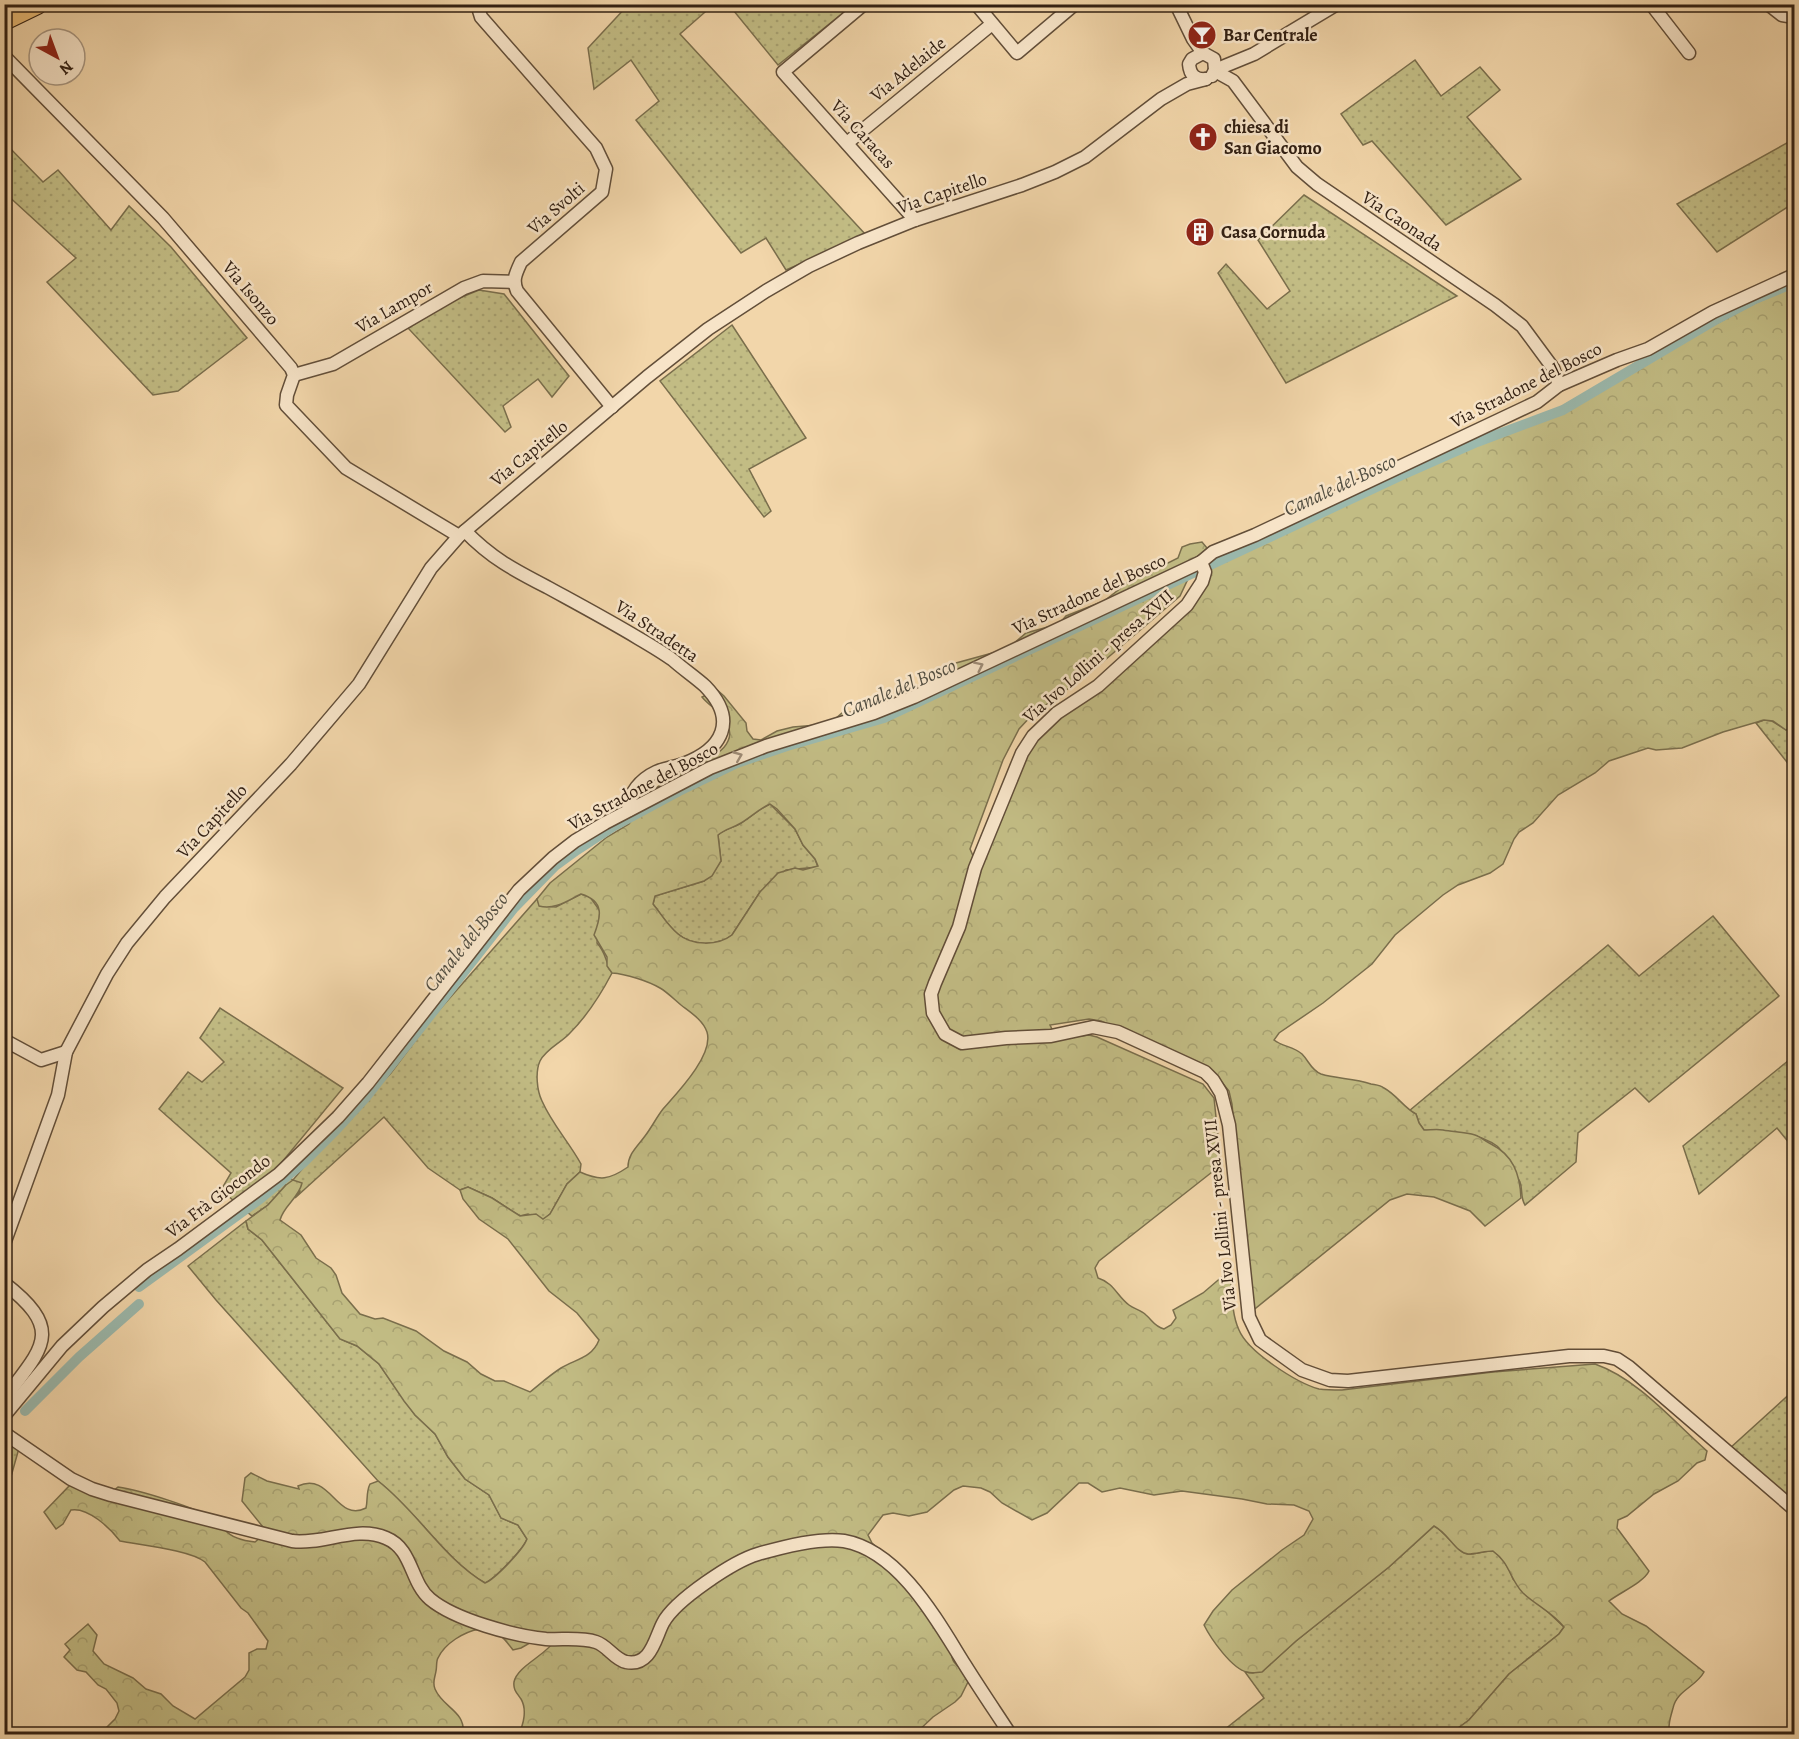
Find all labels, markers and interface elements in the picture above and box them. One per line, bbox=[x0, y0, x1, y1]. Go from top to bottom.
bar icon: Bar Centrale bbox=[1186, 19, 1218, 51]
place label: Bar Centrale bbox=[1223, 23, 1318, 47]
north arrow bbox=[27, 27, 87, 87]
street label: Via Adelaide bbox=[864, 31, 951, 108]
text: N bbox=[54, 55, 78, 80]
street label: Via Caracas bbox=[825, 94, 900, 174]
place label: chiesa di San Giacomo bbox=[1224, 115, 1322, 160]
church icon: chiesa di San Giacomo bbox=[1187, 121, 1219, 153]
street label: Via Capitello bbox=[893, 166, 990, 220]
street label: Via Svolti bbox=[522, 176, 590, 240]
street label: Via Caonada bbox=[1356, 185, 1447, 257]
building icon: Casa Cornuda bbox=[1184, 216, 1216, 248]
place label: Casa Cornuda bbox=[1221, 220, 1326, 244]
street label: Via Isonzo bbox=[217, 255, 285, 330]
street label: Via Lampor bbox=[350, 275, 437, 339]
street label: Via Stradone del Bosco bbox=[1445, 336, 1606, 434]
street label: Via Capitello bbox=[484, 414, 573, 492]
water label: Canale del Bosco bbox=[1279, 447, 1401, 523]
street label: Via Stradone del Bosco bbox=[1007, 548, 1170, 641]
street label: Via Ivo Lollini - presa XVII bbox=[1017, 584, 1179, 729]
street label: Via Stradetta bbox=[610, 594, 704, 668]
water label: Canale del Bosco bbox=[838, 652, 960, 724]
one-way arrow bbox=[972, 661, 983, 673]
street label: Via Stradone del Bosco bbox=[563, 736, 722, 836]
one-way arrow bbox=[732, 751, 743, 763]
street label: Via Capitello bbox=[171, 779, 253, 864]
water label: Canale del Bosco bbox=[417, 886, 515, 998]
street label: Via Ivo Lollini - presa XVII bbox=[1198, 1118, 1242, 1313]
street label: Via Frà Giocondo bbox=[160, 1149, 275, 1244]

